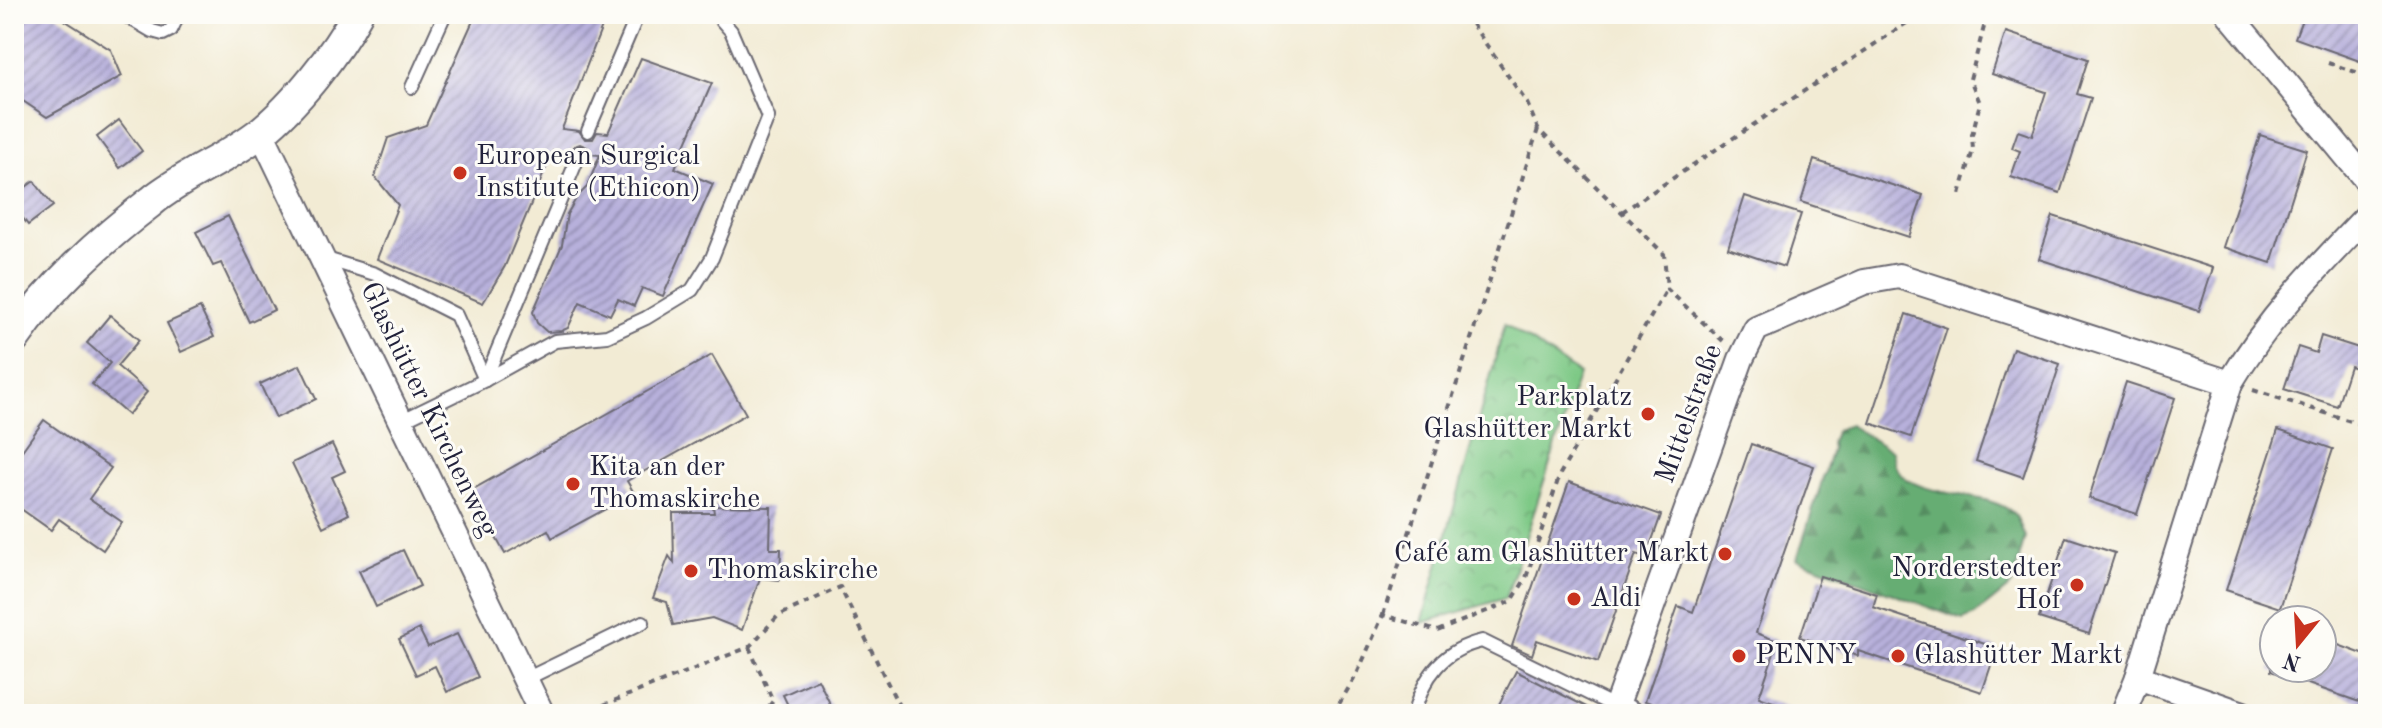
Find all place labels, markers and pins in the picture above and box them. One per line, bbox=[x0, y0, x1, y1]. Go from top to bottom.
place label: European Surgical Institute (Ethicon) bbox=[476, 143, 701, 203]
marker: European Surgical Institute (Ethicon) bbox=[451, 164, 469, 182]
place label: Parkplatz Glashütter Markt bbox=[1423, 384, 1632, 444]
marker: Parkplatz Glashütter Markt bbox=[1639, 405, 1657, 423]
place label: Kita an der Thomaskirche bbox=[589, 454, 760, 514]
marker: Kita an der Thomaskirche bbox=[564, 475, 582, 493]
place label: Café am Glashütter Markt bbox=[1394, 540, 1709, 568]
marker: Café am Glashütter Markt bbox=[1716, 545, 1734, 563]
place label: Norderstedter Hof bbox=[1891, 555, 2063, 615]
place label: Thomaskirche bbox=[707, 557, 878, 585]
marker: Thomaskirche bbox=[682, 562, 700, 580]
marker: Norderstedter Hof bbox=[2068, 576, 2086, 594]
place label: Aldi bbox=[1590, 585, 1641, 613]
marker: Aldi bbox=[1565, 590, 1583, 608]
place label: PENNY bbox=[1755, 642, 1857, 670]
place label: Glashütter Markt bbox=[1914, 642, 2123, 670]
marker: PENNY bbox=[1730, 647, 1748, 665]
marker: Glashütter Markt bbox=[1889, 647, 1907, 665]

